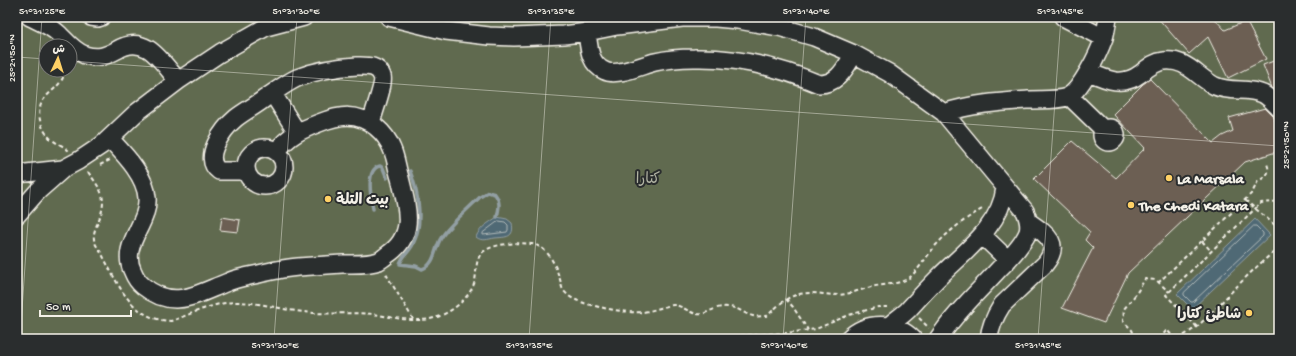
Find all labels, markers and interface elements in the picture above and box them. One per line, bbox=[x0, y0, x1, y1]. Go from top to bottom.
text: 51°31'25"E bbox=[19, 6, 66, 18]
text: 51°31'30"E bbox=[273, 6, 320, 18]
text: 51°31'35"E bbox=[528, 6, 575, 18]
text: 51°31'40"E bbox=[783, 6, 830, 18]
text: 51°31'45"E bbox=[1037, 6, 1084, 18]
text: 25°21'50"N bbox=[7, 34, 19, 82]
north arrow bbox=[38, 38, 78, 78]
text: ش bbox=[52, 44, 65, 56]
text: 25°21'50"N bbox=[1281, 121, 1293, 169]
park label: كتارا bbox=[636, 171, 660, 189]
place label: La Marsala bbox=[1177, 171, 1245, 189]
marker: La Marsala bbox=[1164, 173, 1174, 183]
place label: بيت التلة bbox=[336, 191, 389, 210]
marker: بيت التلة bbox=[323, 194, 333, 204]
place label: The Chedi Katara bbox=[1138, 198, 1249, 216]
marker: The Chedi Katara bbox=[1126, 200, 1136, 210]
scale bar bbox=[40, 292, 131, 318]
text: 50 m bbox=[46, 301, 71, 315]
place label: شاطئ كتارا bbox=[1177, 306, 1241, 324]
marker: شاطئ كتارا bbox=[1244, 308, 1254, 318]
text: 51°31'30"E bbox=[252, 340, 299, 352]
text: 51°31'35"E bbox=[506, 340, 553, 352]
text: 51°31'40"E bbox=[761, 340, 808, 352]
text: 51°31'45"E bbox=[1015, 340, 1062, 352]

